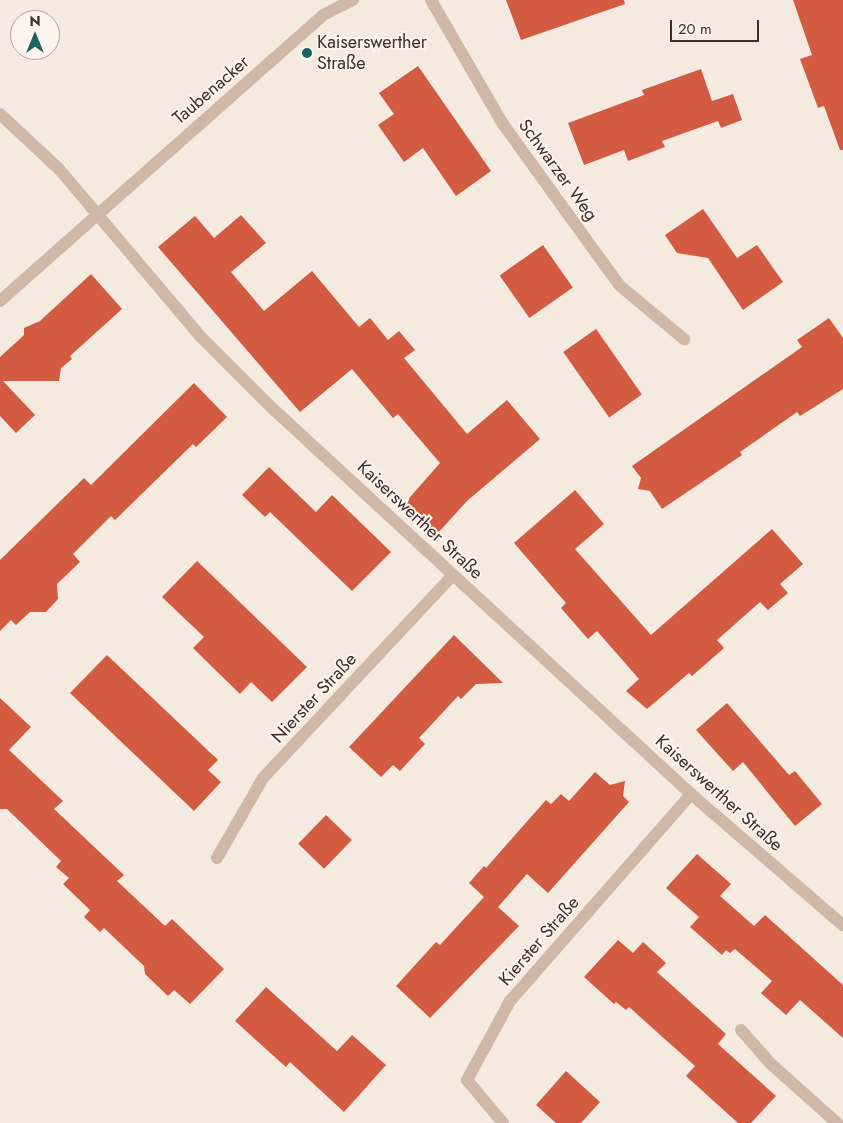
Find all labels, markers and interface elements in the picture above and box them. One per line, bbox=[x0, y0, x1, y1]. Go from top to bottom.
north arrow bbox=[10, 10, 60, 60]
scale bar bbox=[673, 10, 762, 42]
text: N bbox=[29, 11, 41, 31]
text: 20 m bbox=[678, 18, 712, 40]
place label: Kaiserswerther Straße bbox=[317, 32, 427, 74]
marker: Kaiserswerther Straße bbox=[301, 47, 313, 59]
street label: Taubenacker bbox=[168, 51, 254, 129]
street label: Schwarzer Weg bbox=[514, 115, 602, 225]
street label: Kaiserswerther Straße bbox=[353, 456, 487, 584]
street label: Nierster Straße bbox=[267, 649, 361, 747]
street label: Kaiserswerther Straße bbox=[651, 730, 787, 856]
street label: Kierster Straße bbox=[494, 892, 584, 990]

